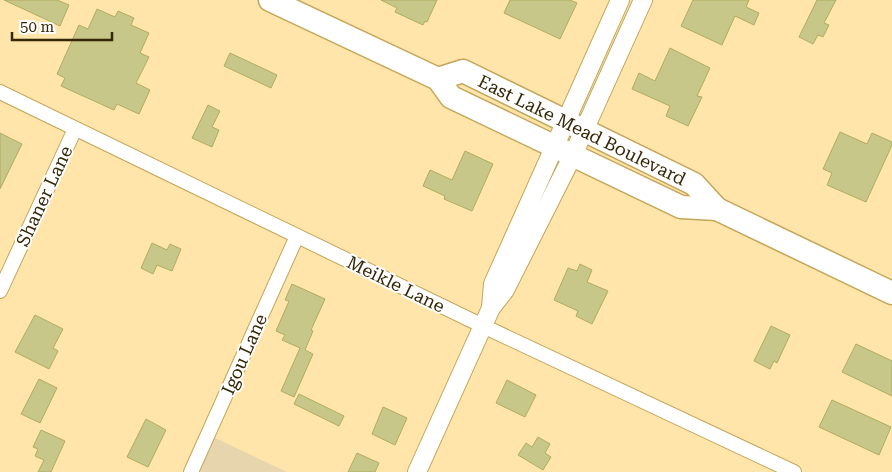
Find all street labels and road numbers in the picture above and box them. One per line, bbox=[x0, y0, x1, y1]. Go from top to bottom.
street label: East Lake Mead Boulevard bbox=[475, 70, 690, 189]
street label: Shaner Lane bbox=[12, 142, 77, 250]
street label: Meikle Lane bbox=[344, 251, 448, 317]
street label: Igou Lane bbox=[217, 310, 271, 398]

